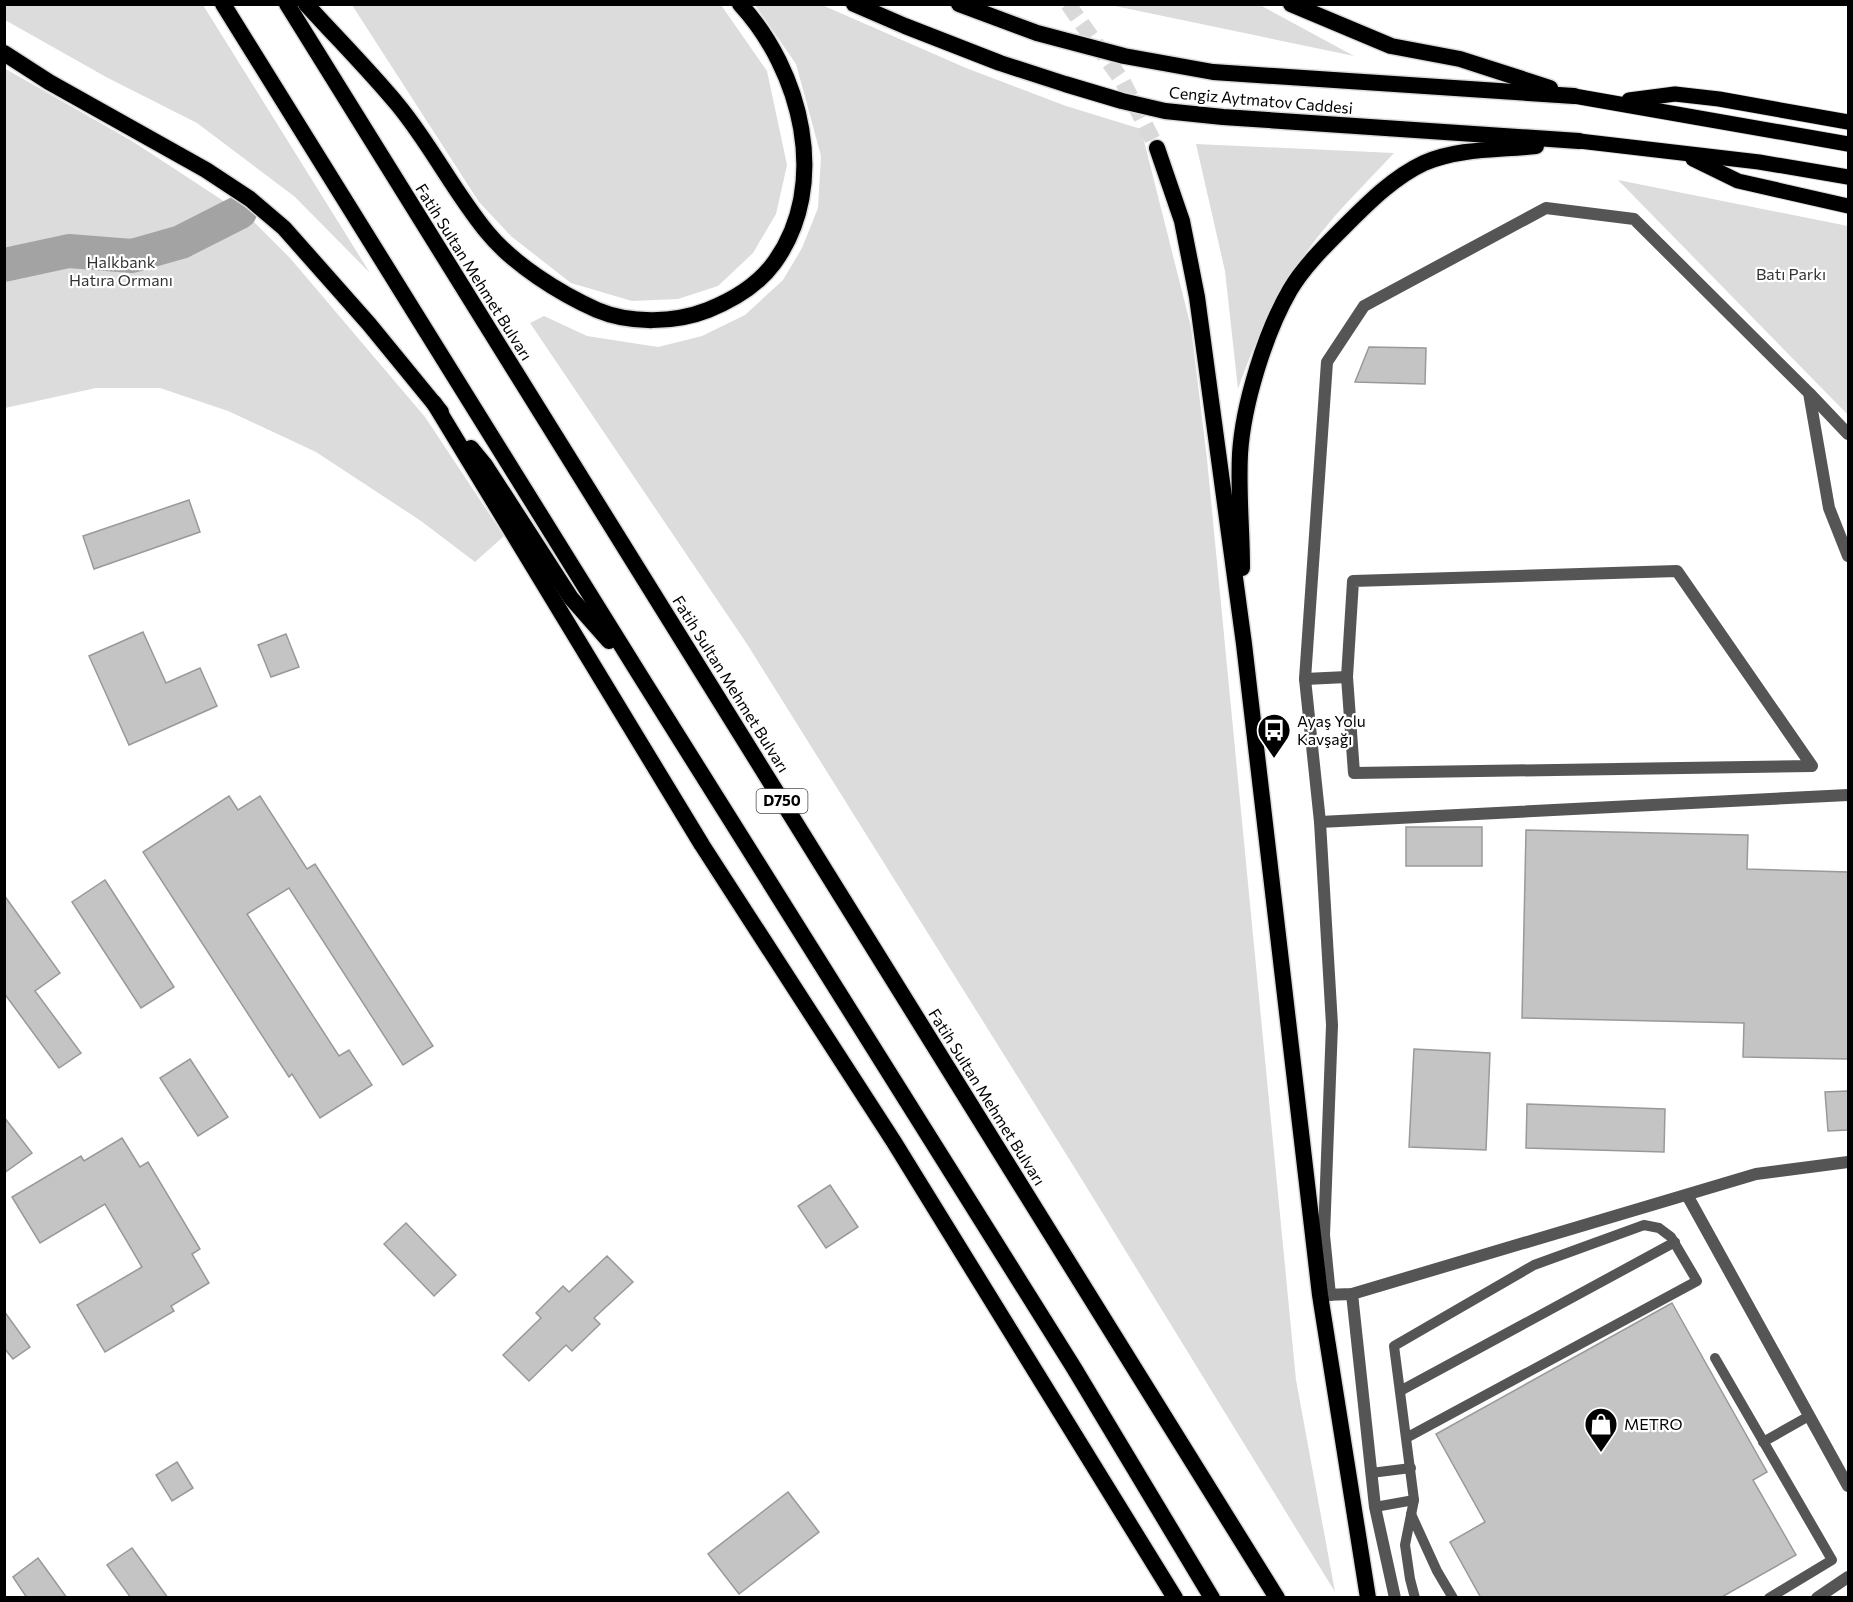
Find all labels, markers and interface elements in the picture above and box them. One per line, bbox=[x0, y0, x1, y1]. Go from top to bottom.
street label: Cengiz Aytmatov Caddesi bbox=[1168, 82, 1354, 117]
street label: Fatih Sultan Mehmet Bulvarı bbox=[412, 180, 537, 364]
park label: Halkbank Hatıra Ormanı bbox=[69, 252, 173, 289]
park label: Batı Parkı bbox=[1756, 264, 1826, 283]
street label: Fatih Sultan Mehmet Bulvarı bbox=[669, 592, 794, 776]
place label: Ayaş Yolu Kavşağı bbox=[1297, 711, 1366, 748]
bus stop icon: Ayaş Yolu Kavşağı bbox=[1256, 712, 1292, 759]
road number: D750 bbox=[756, 789, 808, 813]
street label: Fatih Sultan Mehmet Bulvarı bbox=[925, 1005, 1050, 1189]
shop icon: METRO bbox=[1583, 1406, 1619, 1453]
place label: METRO bbox=[1624, 1414, 1683, 1433]

